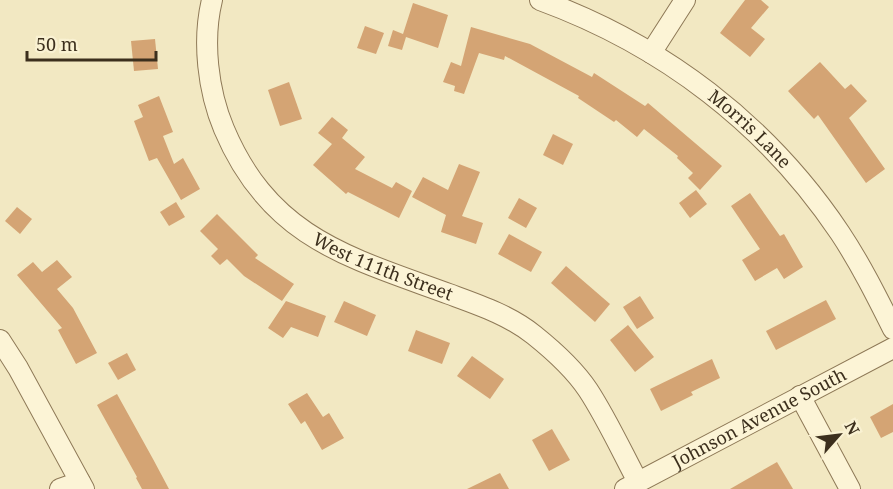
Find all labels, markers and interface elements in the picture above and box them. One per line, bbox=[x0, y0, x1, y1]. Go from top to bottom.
scale bar bbox=[27, 24, 156, 62]
text: 50 m bbox=[36, 32, 78, 56]
street label: Morris Lane bbox=[704, 84, 797, 173]
street label: West 111th Street bbox=[309, 226, 457, 305]
street label: Johnson Avenue South bbox=[667, 362, 850, 473]
north arrow bbox=[809, 405, 869, 465]
text: N bbox=[840, 417, 865, 439]

